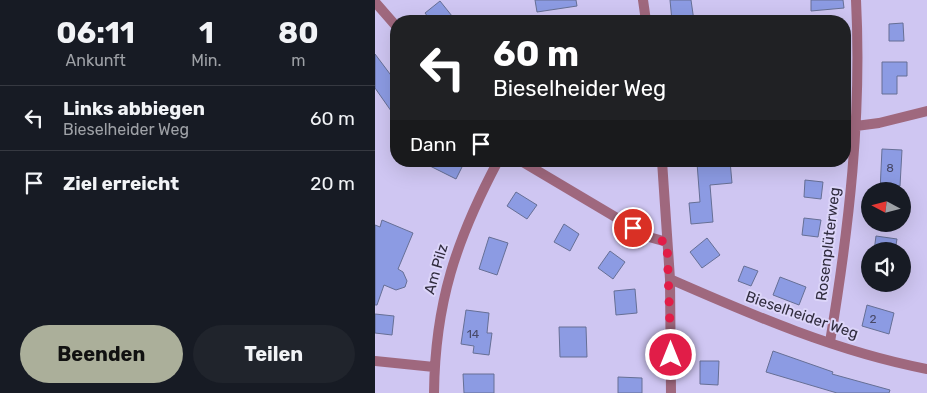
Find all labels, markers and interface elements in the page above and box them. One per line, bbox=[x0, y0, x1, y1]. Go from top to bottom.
text: 06:11 bbox=[56, 15, 135, 51]
text: 1 bbox=[199, 15, 214, 51]
text: 80 bbox=[278, 15, 319, 51]
text: 60 m bbox=[493, 33, 579, 75]
icon: left bbox=[410, 35, 475, 100]
text: Ankunft bbox=[65, 51, 126, 70]
text: Min. bbox=[191, 51, 222, 70]
text: m bbox=[291, 51, 305, 70]
text: Bieselheider Weg bbox=[493, 75, 666, 102]
text: Links abbiegen bbox=[63, 97, 205, 120]
icon: left bbox=[20, 104, 48, 132]
text: 60 m bbox=[310, 107, 355, 130]
text: Bieselheider Weg bbox=[63, 120, 189, 139]
icon: arrive bbox=[467, 130, 495, 158]
text: Dann bbox=[410, 133, 457, 156]
house number: 8 bbox=[886, 161, 894, 175]
icon: arrive bbox=[20, 169, 48, 197]
text: Ziel erreicht bbox=[63, 172, 179, 195]
text: 20 m bbox=[310, 172, 355, 195]
north arrow bbox=[861, 182, 911, 232]
map controls bbox=[861, 182, 911, 292]
street label: Rosenplüterweg bbox=[812, 186, 844, 302]
pin bbox=[612, 207, 654, 249]
icon: arrive bbox=[619, 214, 647, 242]
street label: Am Pilz bbox=[420, 241, 452, 296]
button: sound bbox=[861, 242, 911, 292]
street label: Bieselheider Weg bbox=[743, 287, 861, 343]
house number: 2 bbox=[869, 312, 877, 326]
button: Beenden bbox=[20, 325, 183, 383]
button: Teilen bbox=[193, 325, 355, 383]
house number: 14 bbox=[467, 327, 480, 341]
position arrow bbox=[644, 328, 696, 380]

